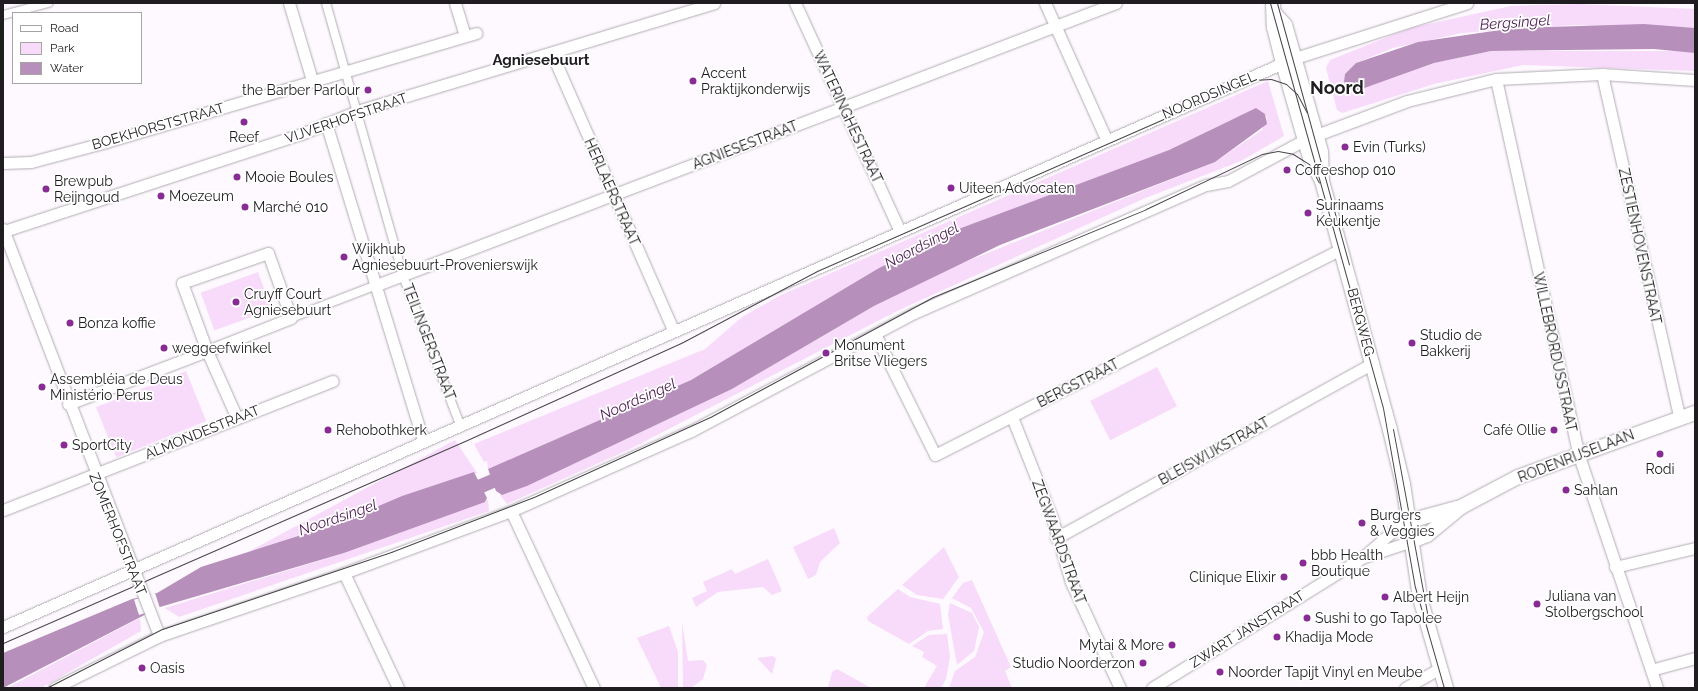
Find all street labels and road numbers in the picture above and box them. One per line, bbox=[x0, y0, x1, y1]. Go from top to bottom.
street label: WATERINGHESTRAAT bbox=[810, 48, 886, 186]
street label: NOORDSINGEL bbox=[1159, 68, 1259, 122]
street label: VIJVERHOFSTRAAT bbox=[283, 89, 409, 147]
street label: BOEKHORSTSTRAAT bbox=[90, 99, 226, 153]
street label: AGNIESESTRAAT bbox=[690, 117, 800, 173]
street label: HERLAERSTRAAT bbox=[581, 136, 643, 248]
street label: ZESTIENHOVENSTRAAT bbox=[1615, 166, 1665, 326]
street label: WILLEBRORDUSSTRAAT bbox=[1530, 271, 1580, 433]
street label: TEILINGERSTRAAT bbox=[399, 281, 459, 403]
street label: BERGWEG bbox=[1344, 286, 1378, 358]
street label: BERGSTRAAT bbox=[1034, 355, 1122, 411]
street label: ALMONDESTRAAT bbox=[142, 401, 262, 463]
street label: BLEISWIJKSTRAAT bbox=[1156, 414, 1272, 488]
street label: RODENRIJSELAAN bbox=[1515, 426, 1637, 486]
street label: ZOMERHOFSTRAAT bbox=[86, 470, 150, 598]
street label: ZEGWAARDSTRAAT bbox=[1029, 477, 1089, 607]
street label: ZWART JANSTRAAT bbox=[1186, 587, 1308, 671]

